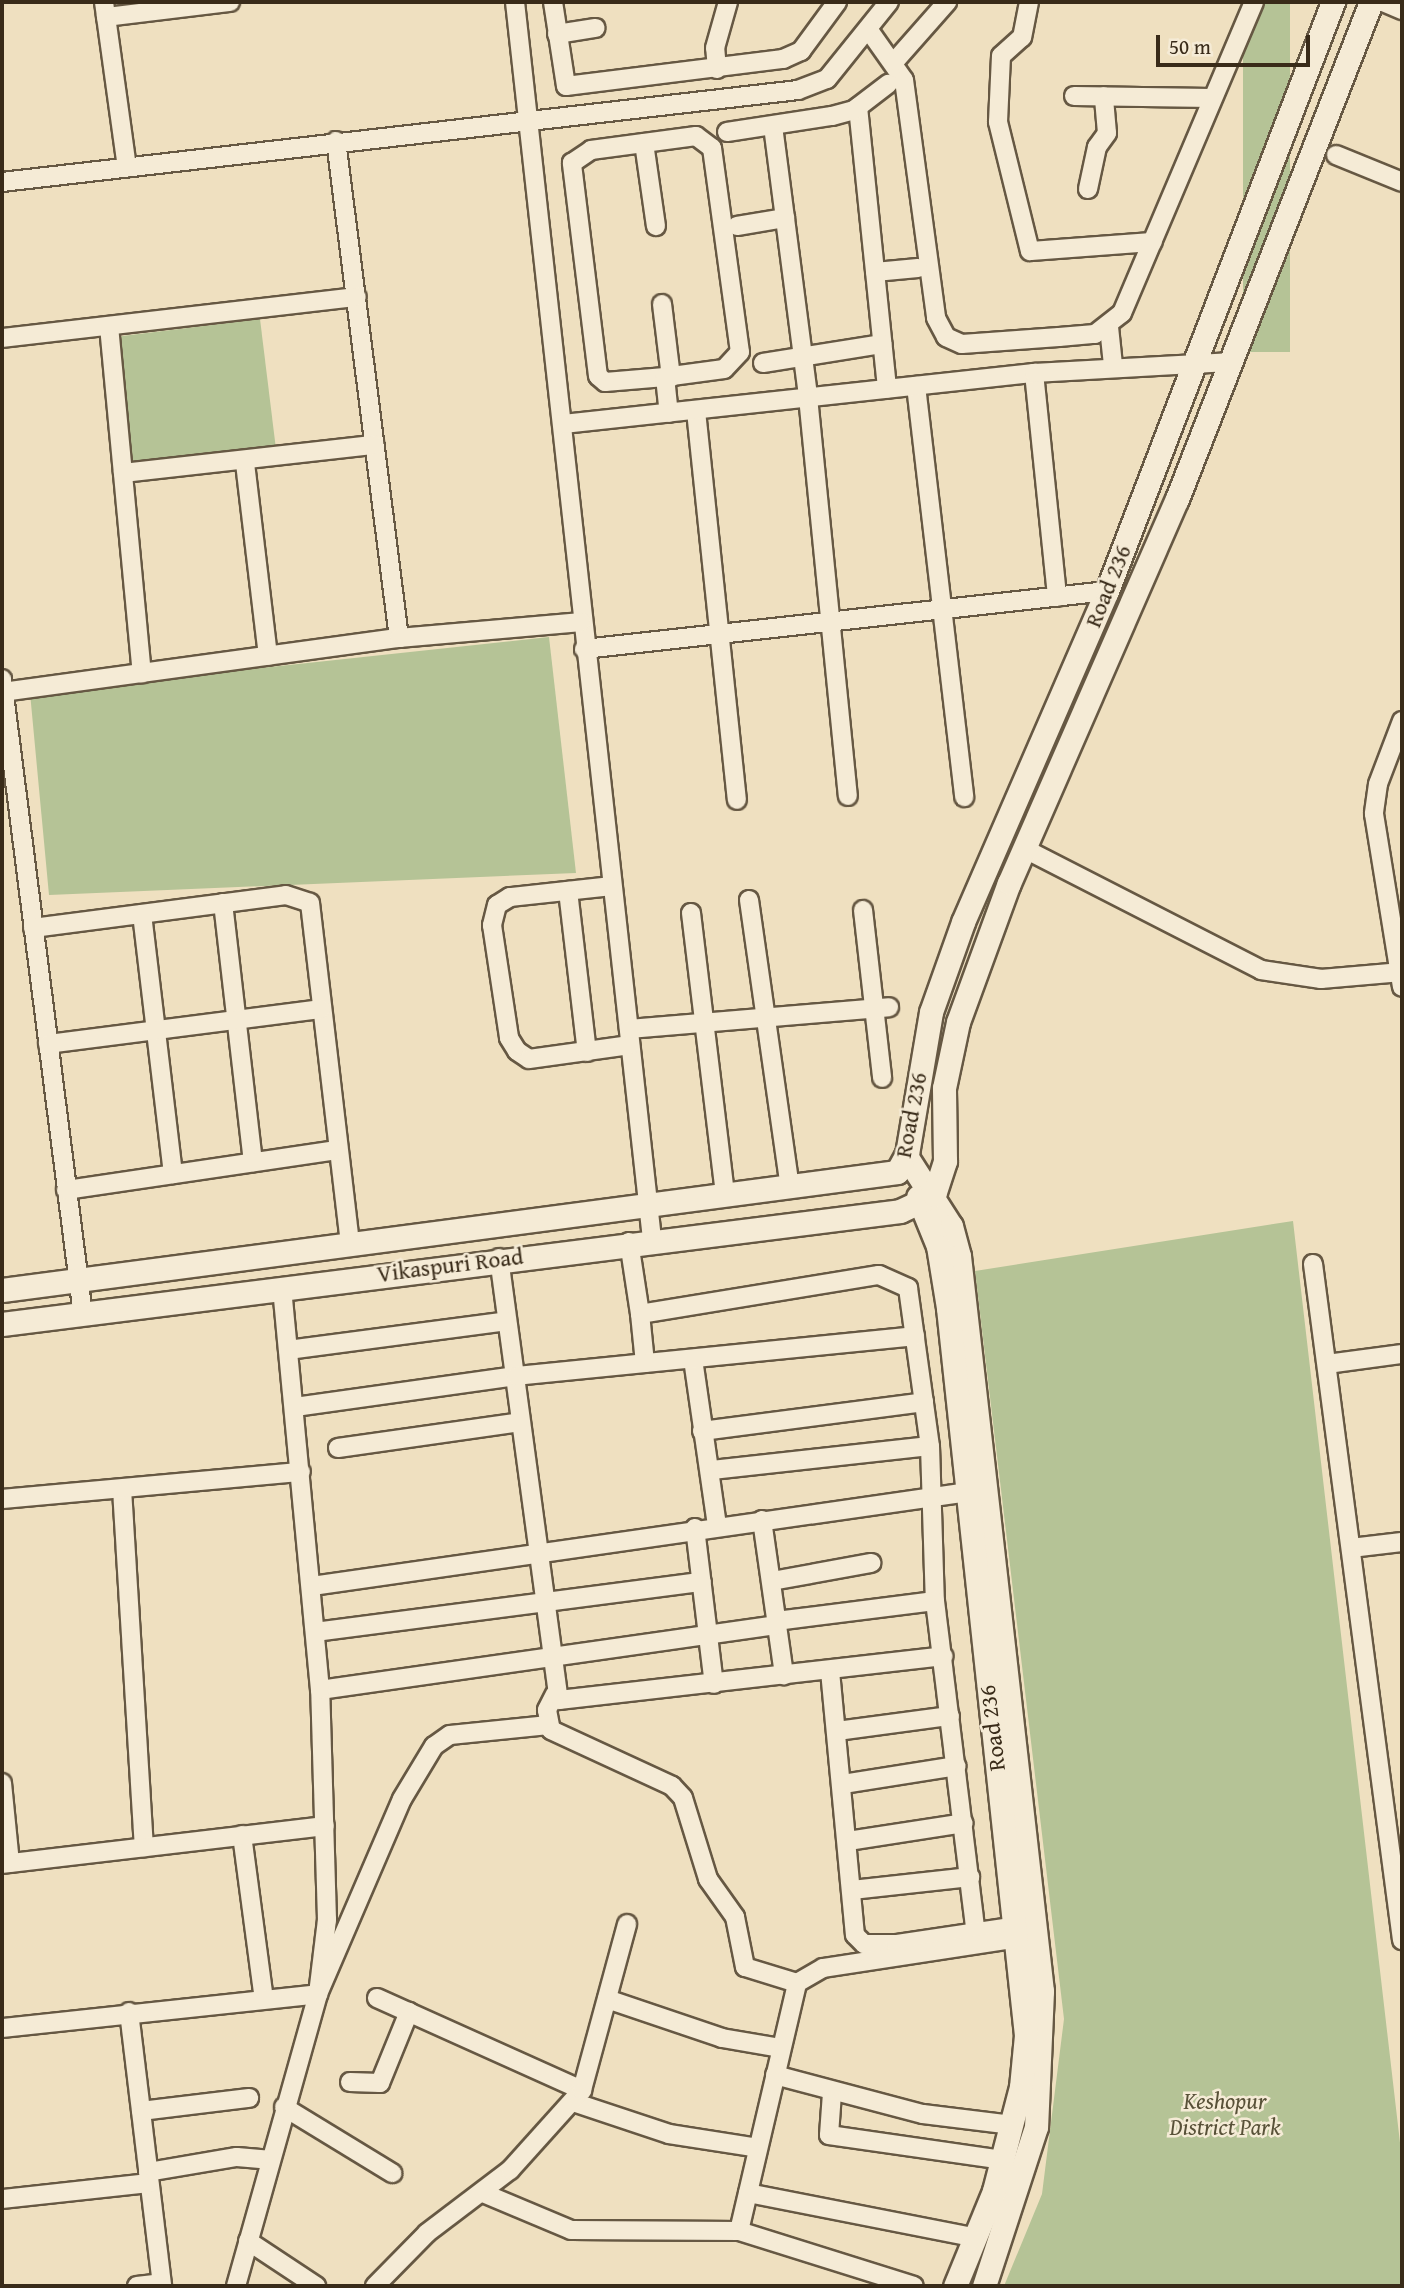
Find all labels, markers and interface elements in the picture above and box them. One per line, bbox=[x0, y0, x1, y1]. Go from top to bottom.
scale bar bbox=[1159, 21, 1313, 65]
text: 50 m bbox=[1169, 31, 1211, 62]
street label: Road 236 bbox=[1079, 541, 1137, 631]
street label: Road 236 bbox=[889, 1070, 933, 1160]
street label: Vikaspuri Road bbox=[375, 1242, 525, 1288]
street label: Road 236 bbox=[973, 1683, 1011, 1773]
park label: Keshopur District Park bbox=[1170, 2087, 1280, 2141]

